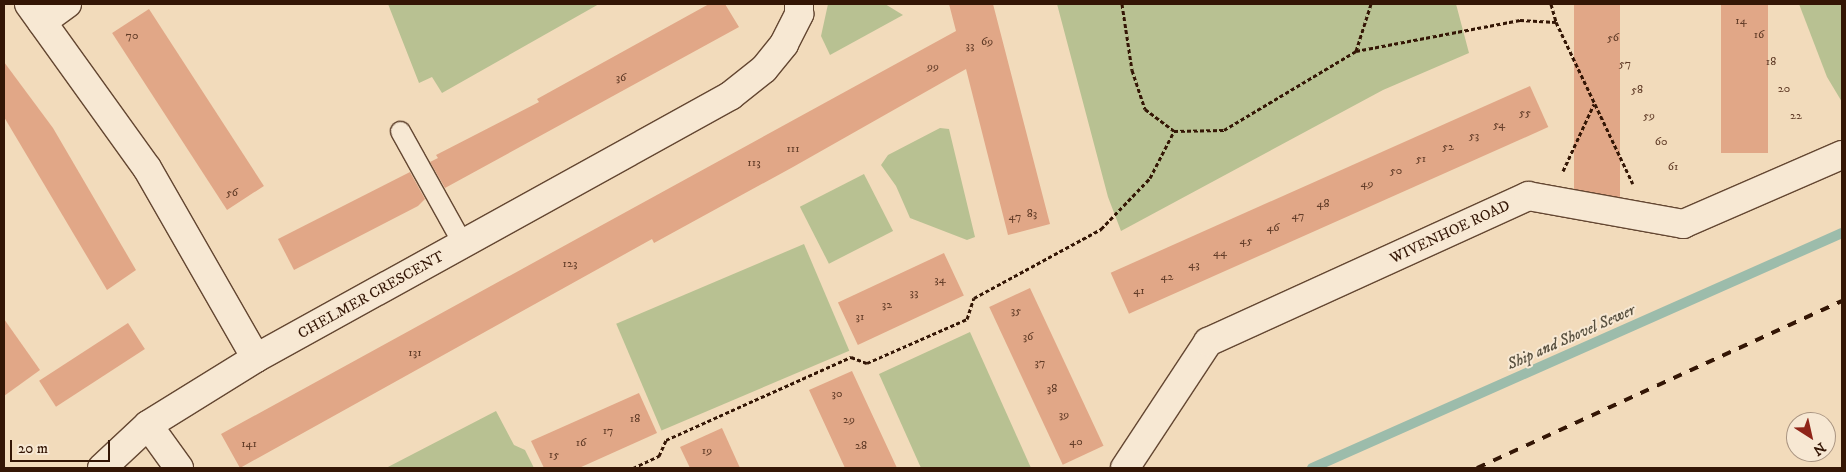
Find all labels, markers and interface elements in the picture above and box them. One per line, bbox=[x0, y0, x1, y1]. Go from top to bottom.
house number: 14 bbox=[1735, 14, 1747, 28]
house number: 16 bbox=[1754, 28, 1764, 42]
house number: 70 bbox=[126, 29, 138, 43]
house number: 56 bbox=[1607, 31, 1619, 45]
house number: 69 bbox=[981, 35, 993, 49]
house number: 33 bbox=[966, 39, 974, 53]
house number: 18 bbox=[1766, 55, 1776, 69]
house number: 57 bbox=[1619, 57, 1631, 71]
house number: 99 bbox=[927, 60, 939, 74]
house number: 36 bbox=[616, 71, 626, 85]
house number: 20 bbox=[1778, 82, 1790, 96]
house number: 58 bbox=[1631, 83, 1643, 97]
house number: 55 bbox=[1519, 106, 1531, 120]
house number: 59 bbox=[1643, 109, 1655, 123]
house number: 22 bbox=[1790, 109, 1802, 123]
house number: 54 bbox=[1493, 118, 1505, 132]
house number: 53 bbox=[1469, 129, 1479, 143]
house number: 60 bbox=[1655, 135, 1667, 149]
house number: 52 bbox=[1442, 140, 1454, 154]
house number: 111 bbox=[786, 142, 800, 156]
house number: 51 bbox=[1416, 152, 1426, 166]
house number: 113 bbox=[747, 156, 761, 170]
house number: 61 bbox=[1668, 160, 1678, 174]
house number: 50 bbox=[1390, 164, 1402, 178]
house number: 49 bbox=[1361, 177, 1373, 191]
house number: 56 bbox=[226, 186, 238, 200]
street label: WIVENHOE ROAD bbox=[1387, 196, 1513, 268]
house number: 48 bbox=[1317, 197, 1329, 211]
house number: 83 bbox=[1027, 207, 1037, 221]
house number: 47 bbox=[1292, 209, 1304, 223]
house number: 47 bbox=[1009, 210, 1021, 224]
house number: 46 bbox=[1266, 221, 1280, 235]
house number: 45 bbox=[1240, 234, 1252, 248]
house number: 44 bbox=[1213, 246, 1227, 260]
street label: CHELMER CRESCENT bbox=[295, 247, 447, 343]
house number: 123 bbox=[563, 257, 577, 271]
house number: 43 bbox=[1188, 258, 1200, 272]
house number: 42 bbox=[1161, 270, 1173, 284]
house number: 34 bbox=[934, 273, 946, 287]
house number: 41 bbox=[1133, 284, 1145, 298]
house number: 33 bbox=[910, 286, 918, 300]
house number: 32 bbox=[882, 298, 892, 312]
water label: Ship and Shovel Sewer bbox=[1504, 300, 1638, 374]
house number: 35 bbox=[1011, 304, 1021, 318]
house number: 31 bbox=[856, 310, 864, 324]
house number: 36 bbox=[1023, 330, 1033, 344]
house number: 131 bbox=[408, 346, 422, 360]
house number: 37 bbox=[1035, 356, 1045, 370]
house number: 38 bbox=[1047, 382, 1057, 396]
house number: 30 bbox=[832, 387, 842, 401]
house number: 39 bbox=[1059, 408, 1069, 422]
house number: 18 bbox=[630, 412, 640, 426]
north arrow bbox=[1786, 412, 1836, 462]
house number: 29 bbox=[843, 413, 855, 427]
house number: 17 bbox=[603, 424, 613, 438]
scale bar bbox=[12, 430, 112, 462]
house number: 40 bbox=[1069, 435, 1083, 449]
house number: 16 bbox=[576, 436, 586, 450]
house number: 141 bbox=[241, 437, 257, 451]
text: N bbox=[1809, 438, 1829, 459]
text: 20 m bbox=[18, 439, 48, 458]
house number: 28 bbox=[855, 439, 867, 453]
house number: 19 bbox=[702, 444, 712, 458]
house number: 15 bbox=[549, 448, 559, 462]

